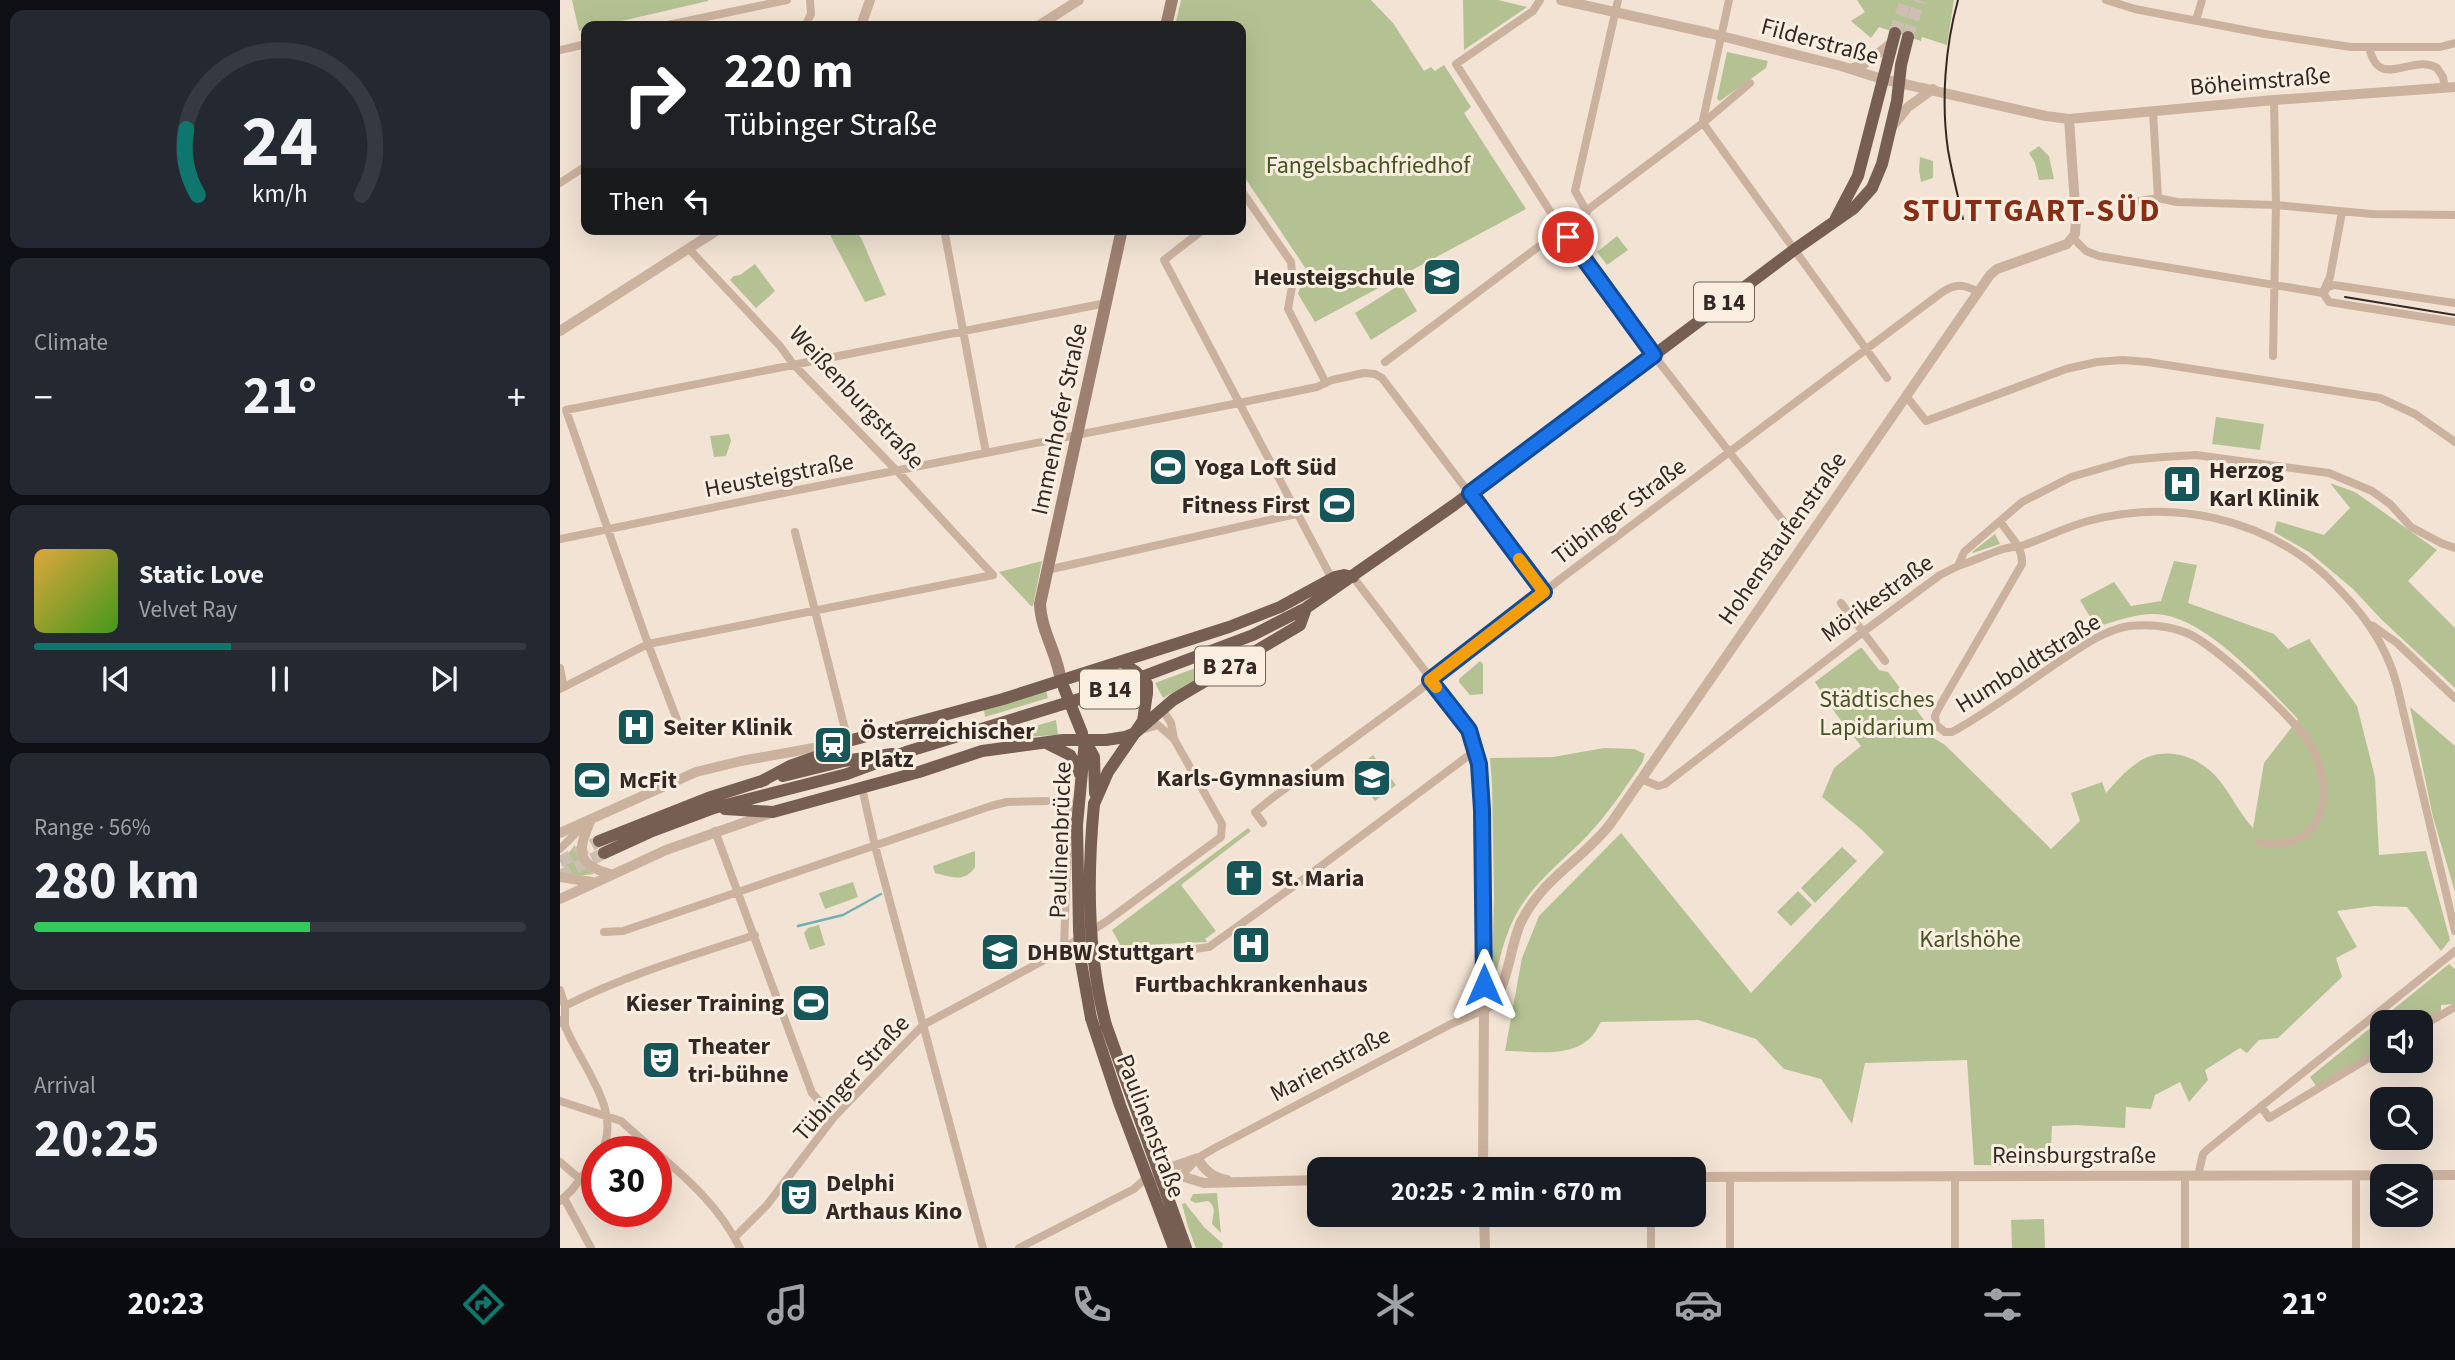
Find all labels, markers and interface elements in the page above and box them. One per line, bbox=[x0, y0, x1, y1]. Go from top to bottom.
street label: Filderstraße bbox=[1757, 9, 1883, 74]
text: 220 m bbox=[724, 37, 853, 107]
icon: right bbox=[609, 49, 700, 140]
street label: Böheimstraße bbox=[2188, 58, 2332, 105]
text: 24 bbox=[242, 90, 318, 194]
text: Tübinger Straße bbox=[724, 102, 937, 148]
park label: Fangelsbachfriedhof bbox=[1266, 148, 1471, 183]
text: km/h bbox=[252, 176, 308, 212]
icon: left bbox=[678, 182, 716, 220]
text: Then bbox=[609, 183, 664, 220]
district label: STUTTGART-SÜD bbox=[1902, 188, 2162, 234]
pin bbox=[1538, 207, 1598, 267]
icon: arrive bbox=[1549, 218, 1587, 256]
school or university icon: Heusteigschule bbox=[1421, 256, 1463, 298]
place label: Heusteigschule bbox=[1253, 260, 1415, 295]
road number: B 14 bbox=[1694, 282, 1754, 322]
street label: Weißenburgstraße bbox=[781, 318, 933, 477]
street label: Immenhofer Straße bbox=[1022, 320, 1097, 518]
text: Climate bbox=[34, 326, 108, 359]
text: 21° bbox=[243, 360, 317, 434]
text: − bbox=[34, 371, 53, 425]
text: + bbox=[507, 371, 526, 425]
street label: Heusteigstraße bbox=[702, 444, 857, 507]
street label: Hohenstaufenstraße bbox=[1710, 445, 1855, 632]
sports icon: Yoga Loft Süd bbox=[1147, 446, 1189, 488]
street label: Tübinger Straße bbox=[1545, 449, 1694, 573]
place label: Yoga Loft Süd bbox=[1194, 450, 1337, 485]
place label: Herzog Karl Klinik bbox=[2209, 453, 2320, 516]
hospital icon: Herzog Karl Klinik bbox=[2161, 463, 2203, 505]
sports icon: Fitness First bbox=[1316, 484, 1358, 526]
place label: Fitness First bbox=[1181, 488, 1310, 523]
street label: Mörikestraße bbox=[1814, 546, 1941, 651]
text: Static Love bbox=[139, 556, 264, 593]
text: Velvet Ray bbox=[139, 593, 237, 626]
street label: Humboldtstraße bbox=[1949, 605, 2108, 722]
road number: B 27a bbox=[1195, 646, 1265, 686]
icon: previous bbox=[97, 660, 135, 698]
icon: pause bbox=[261, 660, 299, 698]
icon: next bbox=[425, 660, 463, 698]
road number: B 14 bbox=[1080, 670, 1140, 708]
park label: Städtisches Lapidarium bbox=[1819, 682, 1935, 745]
hospital icon: Seiter Klinik bbox=[615, 706, 657, 748]
place label: Seiter Klinik bbox=[663, 710, 794, 745]
place label: Österreichischer Platz bbox=[860, 714, 1035, 777]
station icon: Österreichischer Platz bbox=[812, 724, 854, 766]
school or university icon: Karls-Gymnasium bbox=[1351, 757, 1393, 799]
sports icon: McFit bbox=[571, 759, 613, 801]
street label: Paulinenbrücke bbox=[1040, 761, 1081, 919]
place label: Karls-Gymnasium bbox=[1156, 761, 1345, 796]
place label: McFit bbox=[619, 763, 677, 798]
text: Range · 56% bbox=[34, 811, 151, 844]
text: 280 km bbox=[34, 845, 200, 919]
church icon: St. Maria bbox=[1223, 857, 1265, 899]
place label: St. Maria bbox=[1271, 861, 1364, 896]
park label: Karlshöhe bbox=[1919, 922, 2021, 957]
hospital icon: Furtbachkrankenhaus bbox=[1230, 924, 1272, 966]
school or university icon: DHBW Stuttgart bbox=[979, 931, 1021, 973]
place label: DHBW Stuttgart bbox=[1027, 935, 1194, 970]
position arrow bbox=[1447, 948, 1521, 1022]
place label: Furtbachkrankenhaus bbox=[1134, 967, 1368, 1002]
sports icon: Kieser Training bbox=[790, 982, 832, 1024]
place label: Kieser Training bbox=[625, 986, 784, 1021]
street label: Tübinger Straße bbox=[785, 1007, 918, 1149]
map controls bbox=[2370, 1010, 2433, 1227]
button: sound bbox=[2370, 1010, 2433, 1073]
street label: Marienstraße bbox=[1264, 1018, 1397, 1111]
place label: Theater tri-bühne bbox=[688, 1029, 789, 1092]
theatre icon: Theater tri-bühne bbox=[640, 1039, 682, 1081]
street label: Paulinenstraße bbox=[1107, 1049, 1194, 1203]
text: Arrival bbox=[34, 1069, 96, 1102]
button: search bbox=[2370, 1087, 2433, 1150]
text: 20:25 bbox=[34, 1103, 159, 1177]
speed limit sign: 30 bbox=[581, 1136, 672, 1227]
street label: Reinsburgstraße bbox=[1992, 1138, 2156, 1173]
button: layers bbox=[2370, 1164, 2433, 1227]
place label: Delphi Arthaus Kino bbox=[825, 1166, 962, 1229]
text: 20:25 · 2 min · 670 m bbox=[1391, 1173, 1622, 1210]
theatre icon: Delphi Arthaus Kino bbox=[778, 1176, 820, 1218]
icon: directions bbox=[459, 1280, 508, 1329]
icon: music bbox=[763, 1280, 812, 1329]
icon: phone bbox=[1067, 1280, 1116, 1329]
icon: climate bbox=[1371, 1280, 1420, 1329]
icon: car bbox=[1674, 1280, 1723, 1329]
icon: filters bbox=[1978, 1280, 2027, 1329]
text: 20:23 bbox=[127, 1281, 205, 1327]
text: 21° bbox=[2282, 1281, 2328, 1327]

